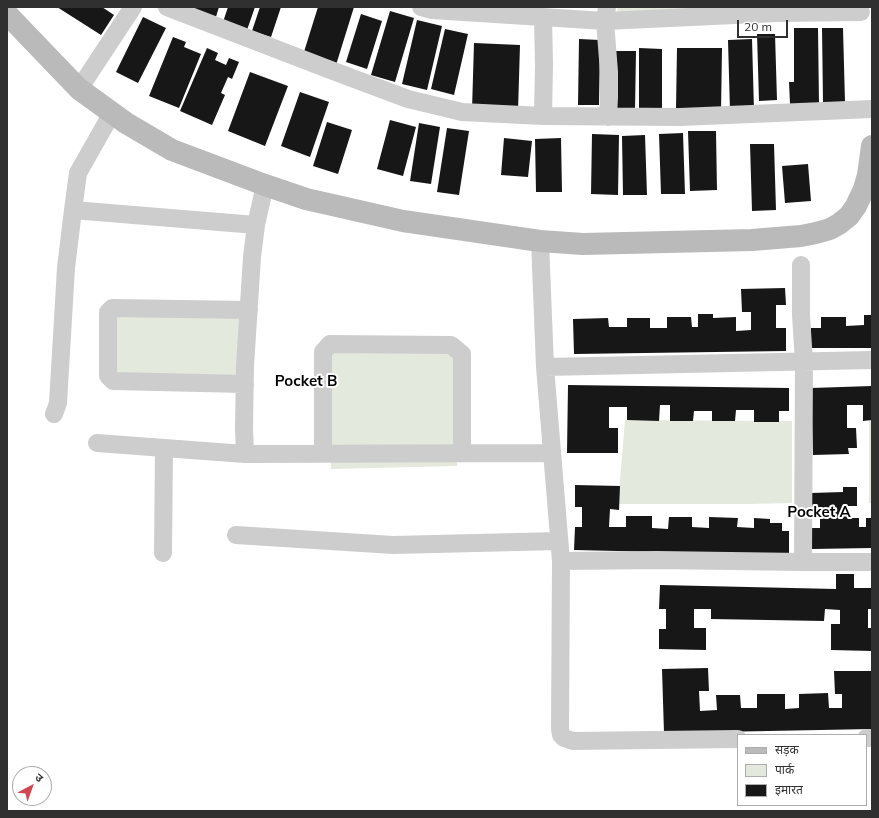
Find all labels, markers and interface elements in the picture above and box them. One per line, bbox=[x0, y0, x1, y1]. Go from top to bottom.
scale bar bbox=[739, 12, 790, 38]
text: 20 m bbox=[744, 19, 772, 34]
district label: Pocket B bbox=[275, 372, 337, 390]
district label: Pocket A bbox=[787, 503, 851, 521]
legend bbox=[737, 734, 867, 806]
text: सड़क bbox=[775, 742, 799, 757]
text: पार्क bbox=[775, 762, 794, 777]
north arrow bbox=[12, 766, 52, 806]
text: उ bbox=[32, 770, 46, 785]
text: इमारत bbox=[775, 782, 803, 797]

